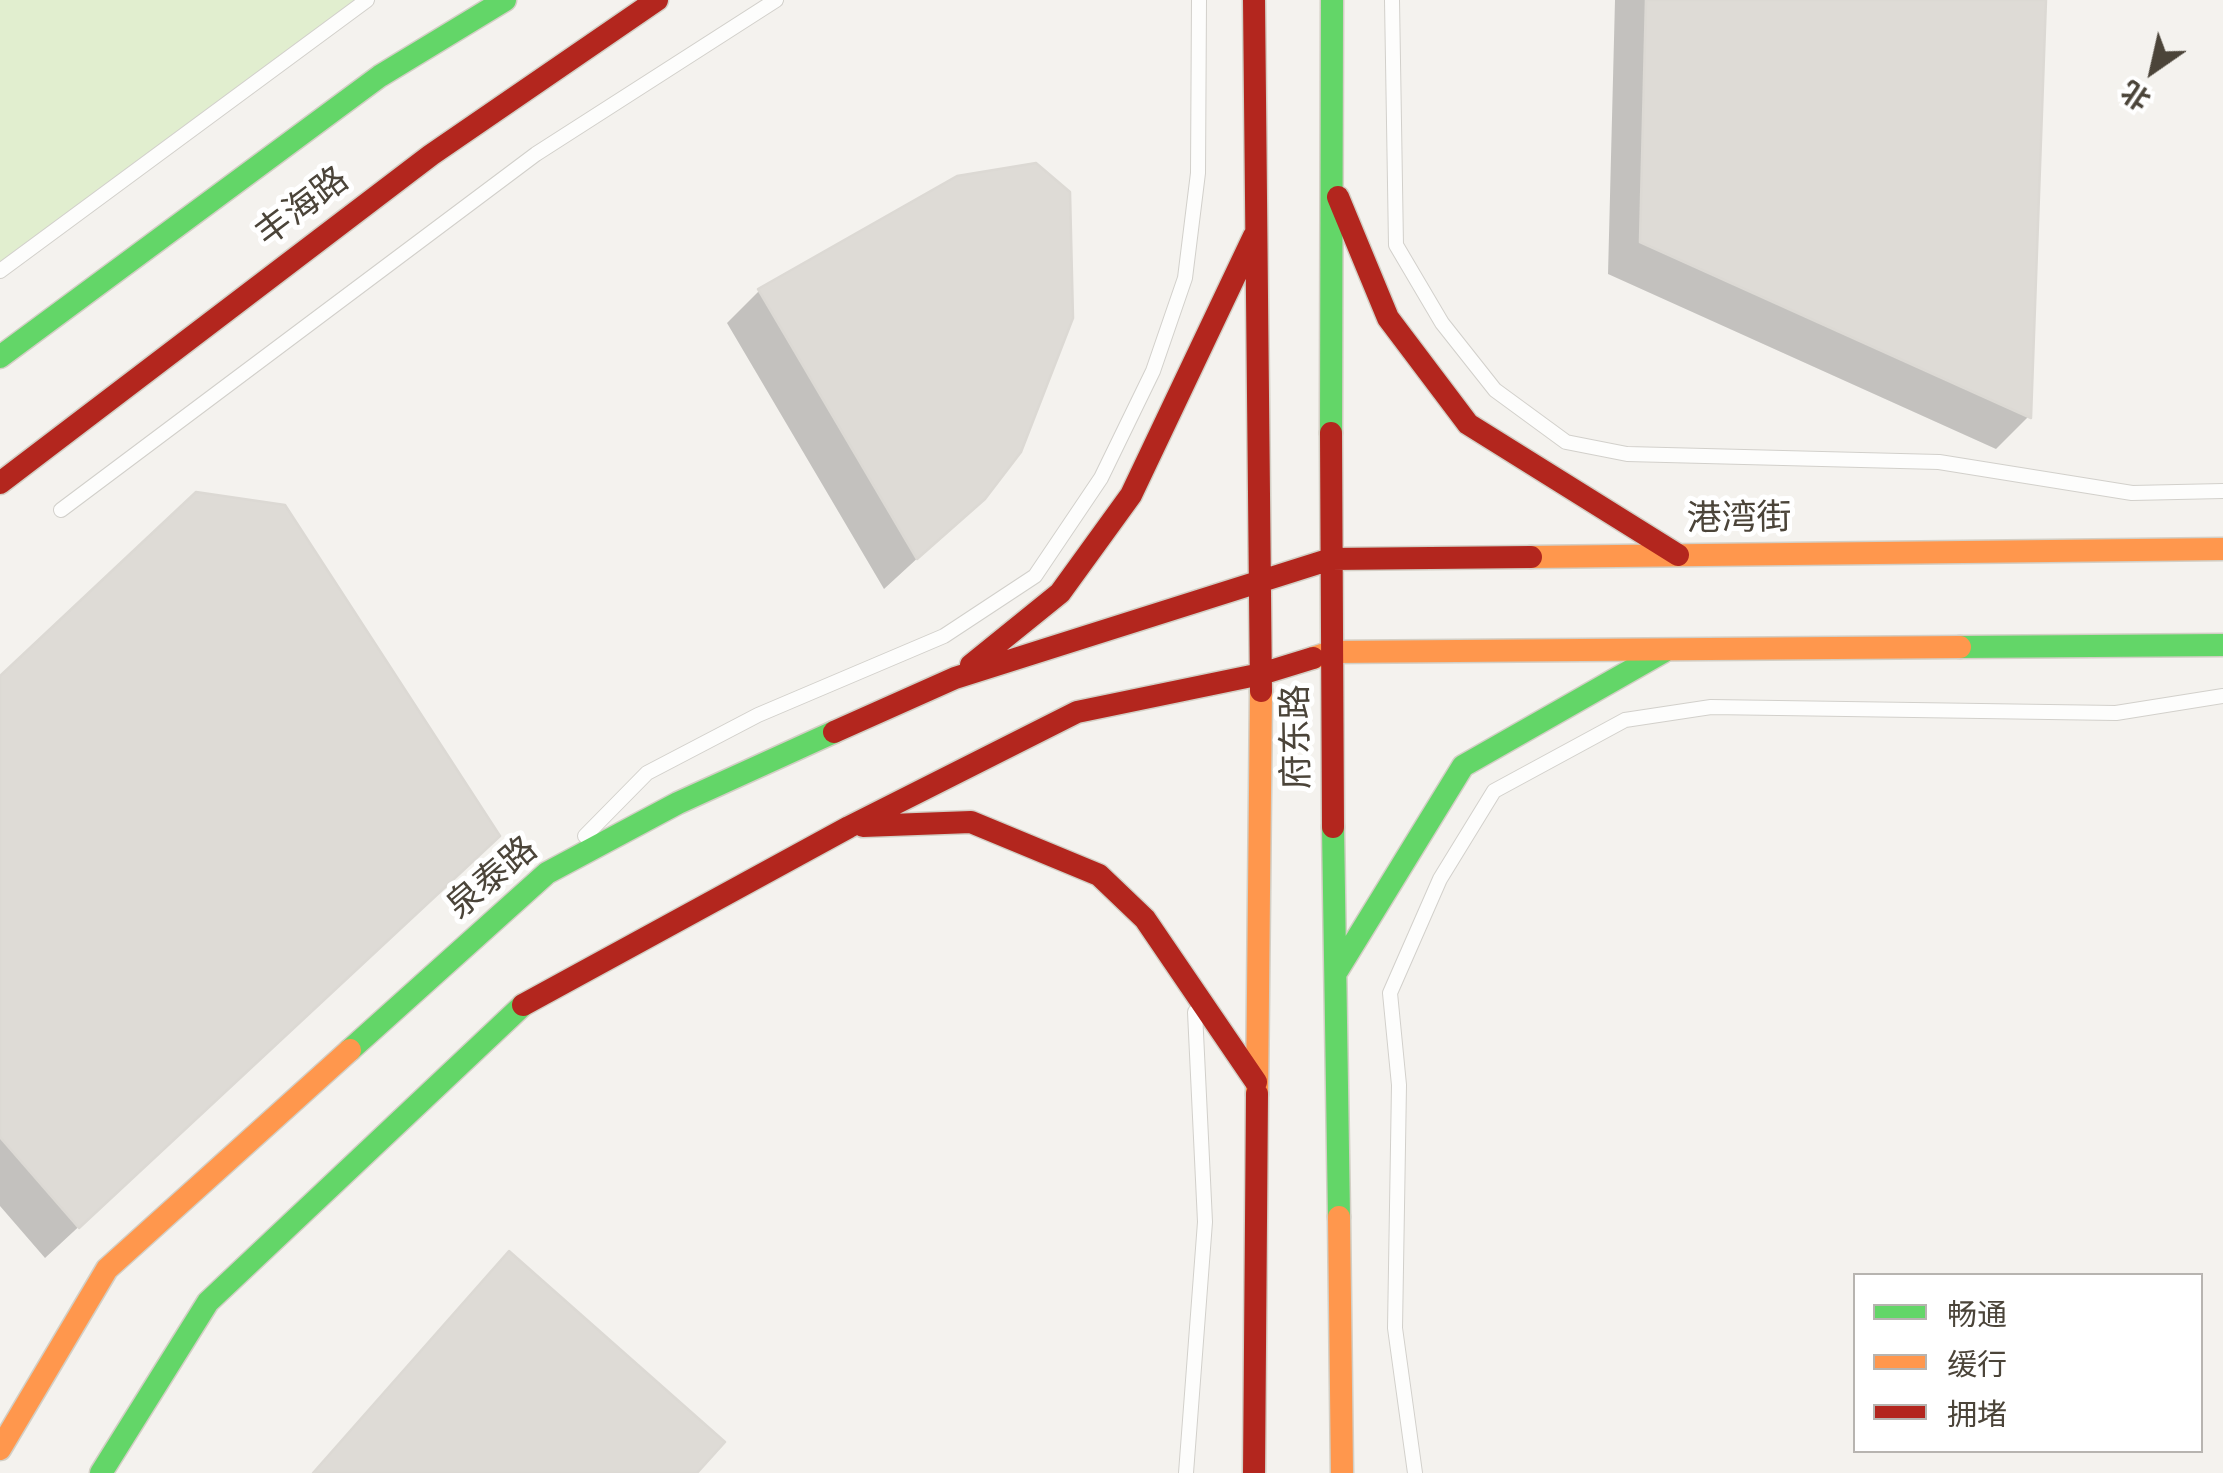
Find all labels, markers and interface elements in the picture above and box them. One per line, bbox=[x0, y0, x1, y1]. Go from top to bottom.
north arrow bbox=[2103, 20, 2203, 120]
text: 北 bbox=[2115, 73, 2157, 117]
street label: 丰海路 bbox=[248, 160, 358, 256]
street label: 港湾街 bbox=[1686, 498, 1792, 542]
street label: 府东路 bbox=[1276, 684, 1320, 790]
street label: 泉泰路 bbox=[439, 829, 547, 929]
legend bbox=[1853, 1273, 2203, 1453]
text: 畅通 bbox=[1947, 1297, 2007, 1334]
text: 缓行 bbox=[1947, 1347, 2007, 1384]
text: 拥堵 bbox=[1947, 1397, 2007, 1434]

